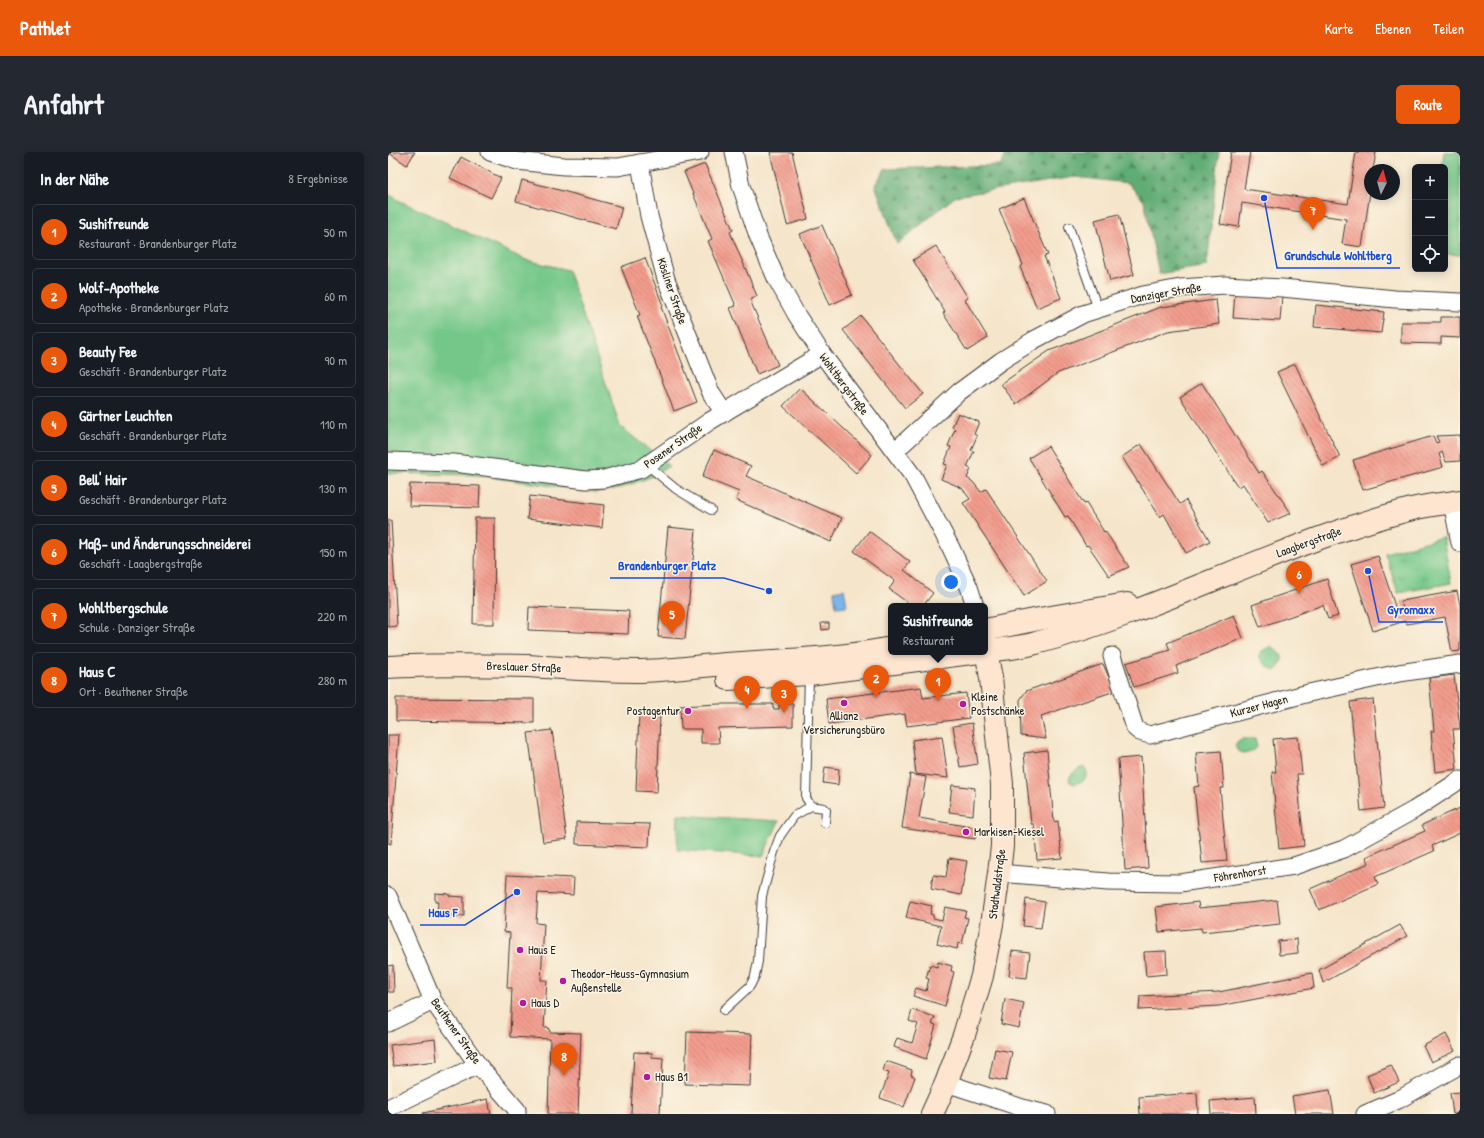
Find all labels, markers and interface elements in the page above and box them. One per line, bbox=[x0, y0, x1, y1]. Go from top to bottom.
text: Pathlet bbox=[20, 15, 70, 41]
text: Karte bbox=[1325, 19, 1353, 38]
text: Ebenen bbox=[1375, 19, 1411, 38]
text: Teilen bbox=[1433, 19, 1464, 38]
text: Anfahrt bbox=[24, 85, 104, 123]
button: Route bbox=[1396, 85, 1460, 124]
north arrow bbox=[1364, 164, 1400, 200]
map controls bbox=[1412, 164, 1448, 272]
button: + bbox=[1412, 164, 1448, 200]
text: In der Nähe bbox=[40, 167, 109, 190]
text: 8 Ergebnisse bbox=[288, 169, 348, 187]
pin: 7 bbox=[1300, 197, 1326, 230]
button: − bbox=[1412, 200, 1448, 236]
text: Sushifreunde bbox=[79, 213, 149, 234]
text: 1 bbox=[52, 223, 56, 241]
text: 50 m bbox=[324, 223, 347, 241]
text: Restaurant · Brandenburger Platz bbox=[79, 234, 237, 252]
button: locate bbox=[1412, 236, 1448, 272]
callout: Grundschule Wohltberg bbox=[1277, 243, 1400, 268]
text: Grundschule Wohltberg bbox=[1284, 246, 1392, 265]
street label: Kösliner Straße bbox=[653, 255, 692, 327]
text: Wolf-Apotheke bbox=[79, 277, 159, 298]
street label: Danziger Straße bbox=[1129, 278, 1203, 307]
text: 2 bbox=[51, 287, 57, 305]
text: 60 m bbox=[324, 287, 347, 305]
text: Apotheke · Brandenburger Platz bbox=[79, 298, 228, 316]
text: Beauty Fee bbox=[79, 341, 137, 362]
street label: Wohltbergstraße bbox=[816, 349, 873, 418]
text: 3 bbox=[51, 351, 57, 369]
text: 90 m bbox=[325, 351, 347, 369]
text: Geschäft · Brandenburger Platz bbox=[79, 362, 227, 380]
text: Gärtner Leuchten bbox=[79, 405, 173, 426]
text: 4 bbox=[52, 415, 56, 433]
text: 110 m bbox=[320, 415, 347, 433]
street label: Posener Straße bbox=[640, 419, 705, 472]
text: Geschäft · Brandenburger Platz bbox=[79, 426, 227, 444]
text: Bell' Hair bbox=[79, 469, 127, 490]
text: 5 bbox=[51, 479, 57, 497]
text: 130 m bbox=[319, 479, 347, 497]
text: Geschäft · Brandenburger Platz bbox=[79, 490, 227, 508]
street label: Laagbergstraße bbox=[1274, 522, 1344, 561]
text: Maß- und Änderungsschneiderei bbox=[79, 533, 251, 554]
text: 6 bbox=[51, 543, 57, 561]
text: 150 m bbox=[319, 543, 347, 561]
callout: Brandenburger Platz bbox=[610, 553, 724, 578]
text: Geschäft · Laagbergstraße bbox=[79, 554, 203, 572]
text: Brandenburger Platz bbox=[618, 556, 716, 575]
pin: 6 bbox=[1286, 561, 1312, 594]
your location bbox=[941, 572, 961, 592]
text: Wohltbergschule bbox=[79, 597, 168, 618]
callout: Gyromaxx bbox=[1379, 597, 1443, 622]
text: Gyromaxx bbox=[1387, 600, 1435, 619]
pin: 5 bbox=[659, 601, 685, 634]
popup bbox=[888, 603, 988, 655]
text: 7 bbox=[51, 607, 57, 625]
text: 220 m bbox=[317, 607, 347, 625]
text: Sushifreunde bbox=[903, 610, 973, 631]
text: Schule · Danziger Straße bbox=[79, 618, 195, 636]
text: Restaurant bbox=[903, 631, 954, 649]
street label: Breslauer Straße bbox=[486, 657, 562, 676]
text: Haus C bbox=[79, 661, 115, 682]
pin: 2 bbox=[863, 665, 889, 698]
pin: 1 bbox=[925, 668, 951, 701]
text: 8 bbox=[51, 671, 57, 689]
text: 280 m bbox=[318, 671, 347, 689]
pin: 4 bbox=[734, 676, 760, 709]
pin: 3 bbox=[771, 680, 797, 713]
text: Ort · Beuthener Straße bbox=[79, 682, 188, 700]
place label: Kleine Postschänke bbox=[971, 688, 1025, 719]
street label: Kurzer Hagen bbox=[1228, 690, 1289, 721]
marker: Allianz Versicherungsbüro bbox=[839, 698, 849, 708]
marker: Kleine Postschänke bbox=[958, 699, 968, 709]
place label: Postagentur bbox=[627, 702, 680, 719]
marker: Postagentur bbox=[683, 706, 693, 716]
place label: Allianz Versicherungsbüro bbox=[803, 707, 885, 738]
place label: Markisen-Kiesel bbox=[974, 823, 1045, 840]
marker: Markisen-Kiesel bbox=[961, 827, 971, 837]
street label: Stadtwaldstraße bbox=[984, 848, 1009, 920]
street label: Föhrenhorst bbox=[1212, 861, 1268, 886]
callout: Haus F bbox=[420, 900, 465, 925]
text: Haus F bbox=[428, 903, 459, 921]
place label: Haus E bbox=[528, 941, 557, 958]
marker: Haus E bbox=[515, 945, 525, 955]
place label: Theodor-Heuss-Gymnasium Außenstelle bbox=[571, 965, 689, 996]
marker: Theodor-Heuss-Gymnasium Außenstelle bbox=[558, 976, 568, 986]
street label: Beuthener Straße bbox=[427, 994, 486, 1067]
place label: Haus D bbox=[531, 994, 560, 1011]
marker: Haus D bbox=[518, 998, 528, 1008]
pin: 8 bbox=[551, 1043, 577, 1076]
place label: Haus B1 bbox=[655, 1068, 688, 1085]
marker: Haus B1 bbox=[642, 1072, 652, 1082]

